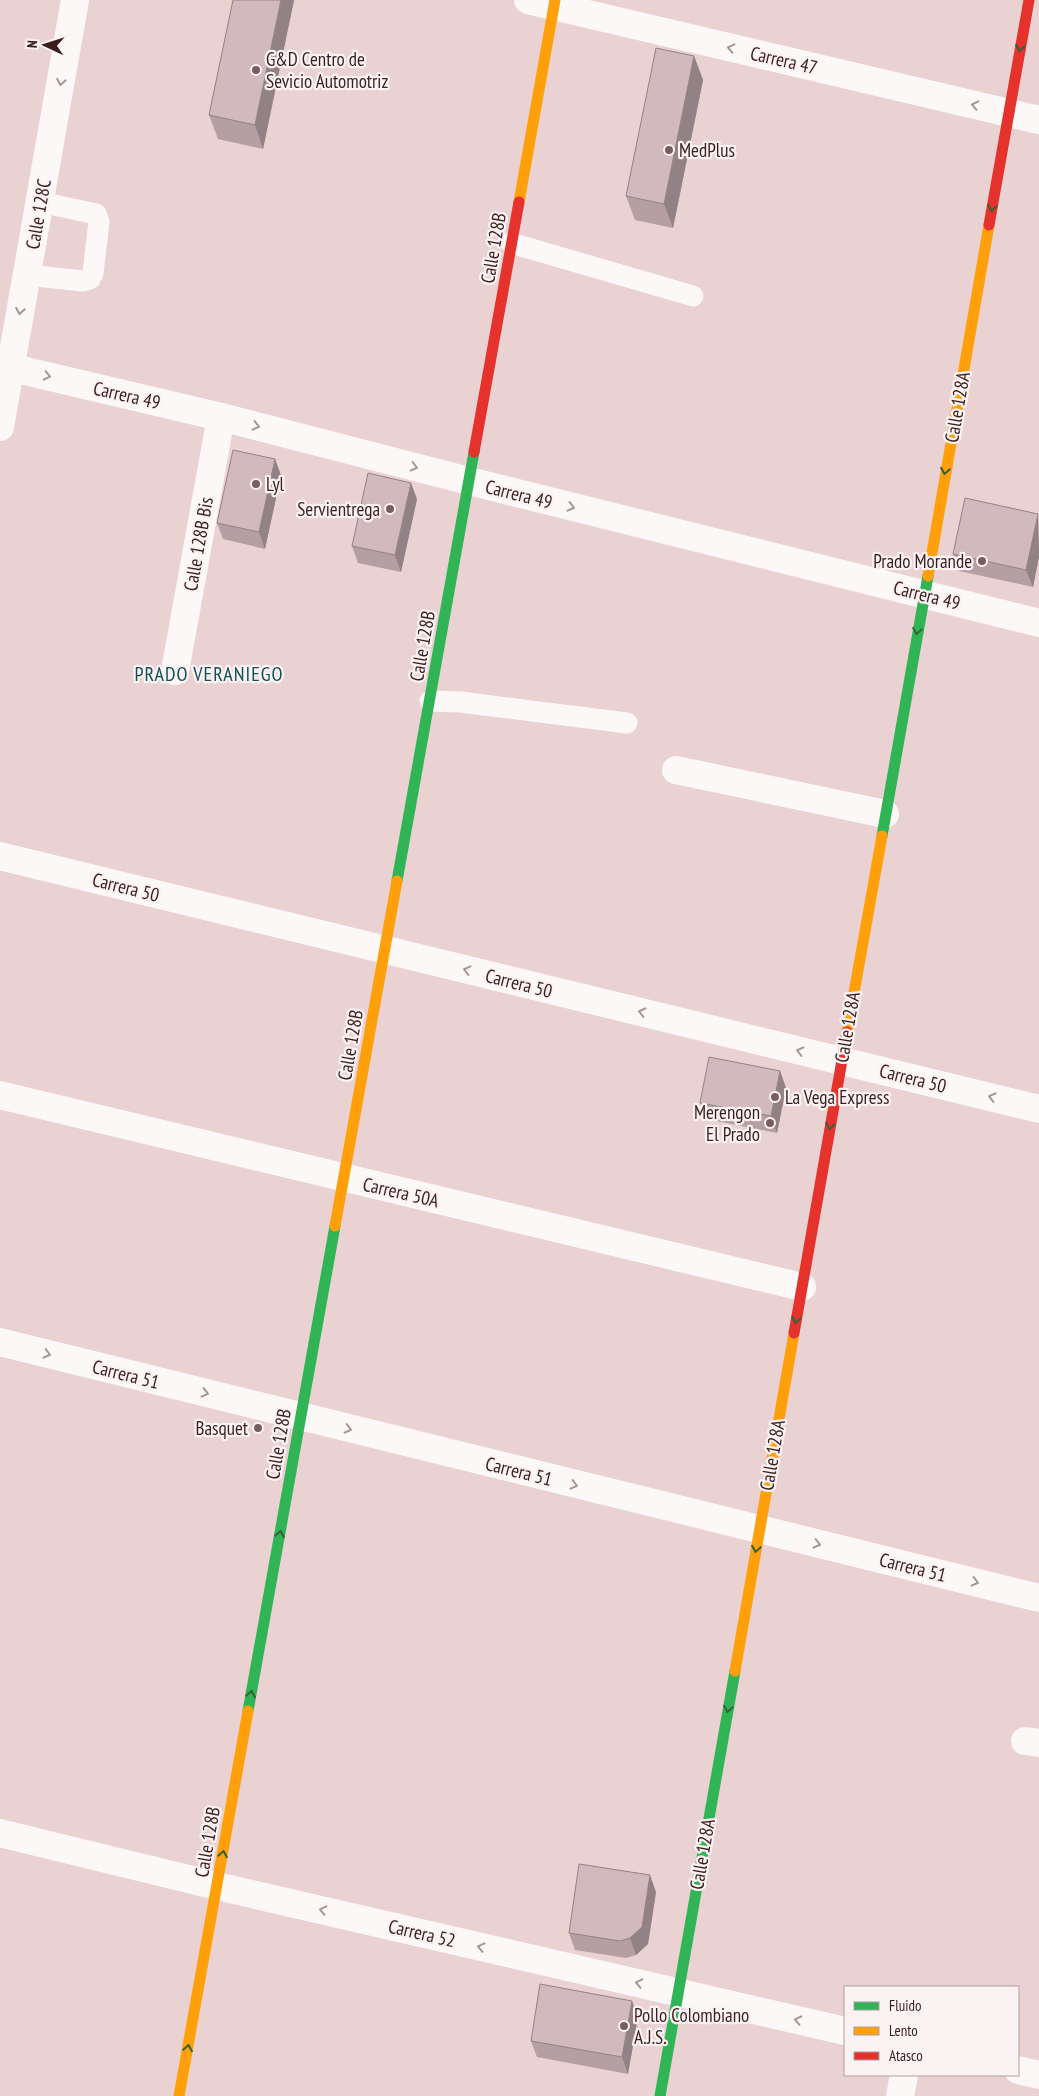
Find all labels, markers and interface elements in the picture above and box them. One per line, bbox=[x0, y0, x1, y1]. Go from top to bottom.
north arrow bbox=[20, 20, 70, 70]
text: N bbox=[23, 40, 41, 48]
street label: Carrera 47 bbox=[748, 41, 820, 79]
one-way arrow bbox=[727, 43, 736, 54]
one-way arrow bbox=[1016, 44, 1026, 52]
place label: G&D Centro de Sevicio Automotriz bbox=[266, 47, 388, 93]
marker: G&D Centro de Sevicio Automotriz bbox=[250, 64, 262, 76]
one-way arrow bbox=[56, 78, 66, 87]
one-way arrow bbox=[970, 100, 979, 111]
place label: MedPlus bbox=[679, 138, 735, 162]
marker: MedPlus bbox=[663, 144, 675, 156]
street label: Calle 128C bbox=[20, 177, 56, 251]
one-way arrow bbox=[988, 204, 998, 212]
street label: Calle 128B bbox=[475, 211, 511, 285]
one-way arrow bbox=[16, 307, 26, 316]
one-way arrow bbox=[43, 370, 52, 381]
street label: Calle 128A bbox=[939, 370, 975, 444]
street label: Carrera 49 bbox=[91, 376, 163, 414]
one-way arrow bbox=[252, 420, 261, 431]
one-way arrow bbox=[409, 461, 418, 472]
one-way arrow bbox=[941, 467, 951, 476]
place label: Lyl bbox=[266, 472, 285, 496]
street label: Carrera 49 bbox=[483, 474, 555, 514]
marker: Lyl bbox=[250, 478, 262, 490]
street label: Calle 128B Bis bbox=[178, 495, 218, 593]
place label: Servientrega bbox=[297, 497, 380, 521]
one-way arrow bbox=[567, 501, 576, 512]
marker: Servientrega bbox=[384, 503, 396, 515]
place label: Prado Morande bbox=[873, 549, 972, 573]
marker: Prado Morande bbox=[976, 555, 988, 567]
street label: Carrera 49 bbox=[891, 575, 963, 615]
street label: Calle 128B bbox=[404, 609, 440, 683]
one-way arrow bbox=[913, 627, 923, 636]
district label: PRADO VERANIEGO bbox=[134, 661, 284, 687]
street label: Carrera 50 bbox=[90, 867, 162, 907]
street label: Carrera 50 bbox=[483, 963, 555, 1003]
one-way arrow bbox=[462, 965, 471, 976]
street label: Calle 128A bbox=[829, 990, 865, 1064]
one-way arrow bbox=[637, 1007, 646, 1018]
street label: Calle 128B bbox=[332, 1008, 368, 1082]
one-way arrow bbox=[796, 1046, 804, 1056]
street label: Carrera 50 bbox=[877, 1058, 949, 1098]
place label: La Vega Express bbox=[785, 1085, 889, 1109]
marker: La Vega Express bbox=[769, 1091, 781, 1103]
one-way arrow bbox=[987, 1092, 996, 1103]
place label: Merengon El Prado bbox=[694, 1100, 760, 1146]
marker: Merengon El Prado bbox=[764, 1117, 776, 1129]
one-way arrow bbox=[825, 1121, 835, 1130]
street label: Carrera 50A bbox=[361, 1172, 441, 1212]
one-way arrow bbox=[791, 1316, 801, 1325]
one-way arrow bbox=[43, 1348, 52, 1359]
street label: Carrera 51 bbox=[90, 1354, 162, 1394]
one-way arrow bbox=[200, 1388, 208, 1398]
street label: Calle 128B bbox=[260, 1407, 296, 1481]
place label: Basquet bbox=[196, 1416, 249, 1440]
street label: Calle 128A bbox=[754, 1418, 790, 1492]
marker: Basquet bbox=[252, 1422, 264, 1434]
one-way arrow bbox=[344, 1423, 353, 1434]
street label: Carrera 51 bbox=[483, 1451, 555, 1491]
one-way arrow bbox=[569, 1479, 578, 1490]
one-way arrow bbox=[275, 1529, 285, 1538]
one-way arrow bbox=[812, 1538, 821, 1549]
one-way arrow bbox=[751, 1545, 761, 1554]
street label: Carrera 51 bbox=[877, 1547, 949, 1587]
one-way arrow bbox=[970, 1576, 979, 1587]
one-way arrow bbox=[246, 1689, 256, 1698]
one-way arrow bbox=[723, 1705, 733, 1714]
street label: Calle 128B bbox=[189, 1805, 225, 1879]
street label: Calle 128A bbox=[684, 1817, 720, 1891]
one-way arrow bbox=[217, 1849, 227, 1858]
one-way arrow bbox=[318, 1905, 327, 1916]
street label: Carrera 52 bbox=[386, 1914, 458, 1952]
one-way arrow bbox=[477, 1942, 486, 1953]
one-way arrow bbox=[635, 1978, 644, 1989]
legend bbox=[844, 1986, 1019, 2076]
text: Fluido bbox=[889, 1996, 921, 2015]
place label: Pollo Colombiano A.J.S. bbox=[634, 2003, 749, 2049]
one-way arrow bbox=[793, 2015, 802, 2026]
marker: Pollo Colombiano A.J.S. bbox=[618, 2020, 630, 2032]
text: Lento bbox=[889, 2021, 918, 2040]
one-way arrow bbox=[182, 2044, 193, 2052]
text: Atasco bbox=[889, 2046, 923, 2065]

